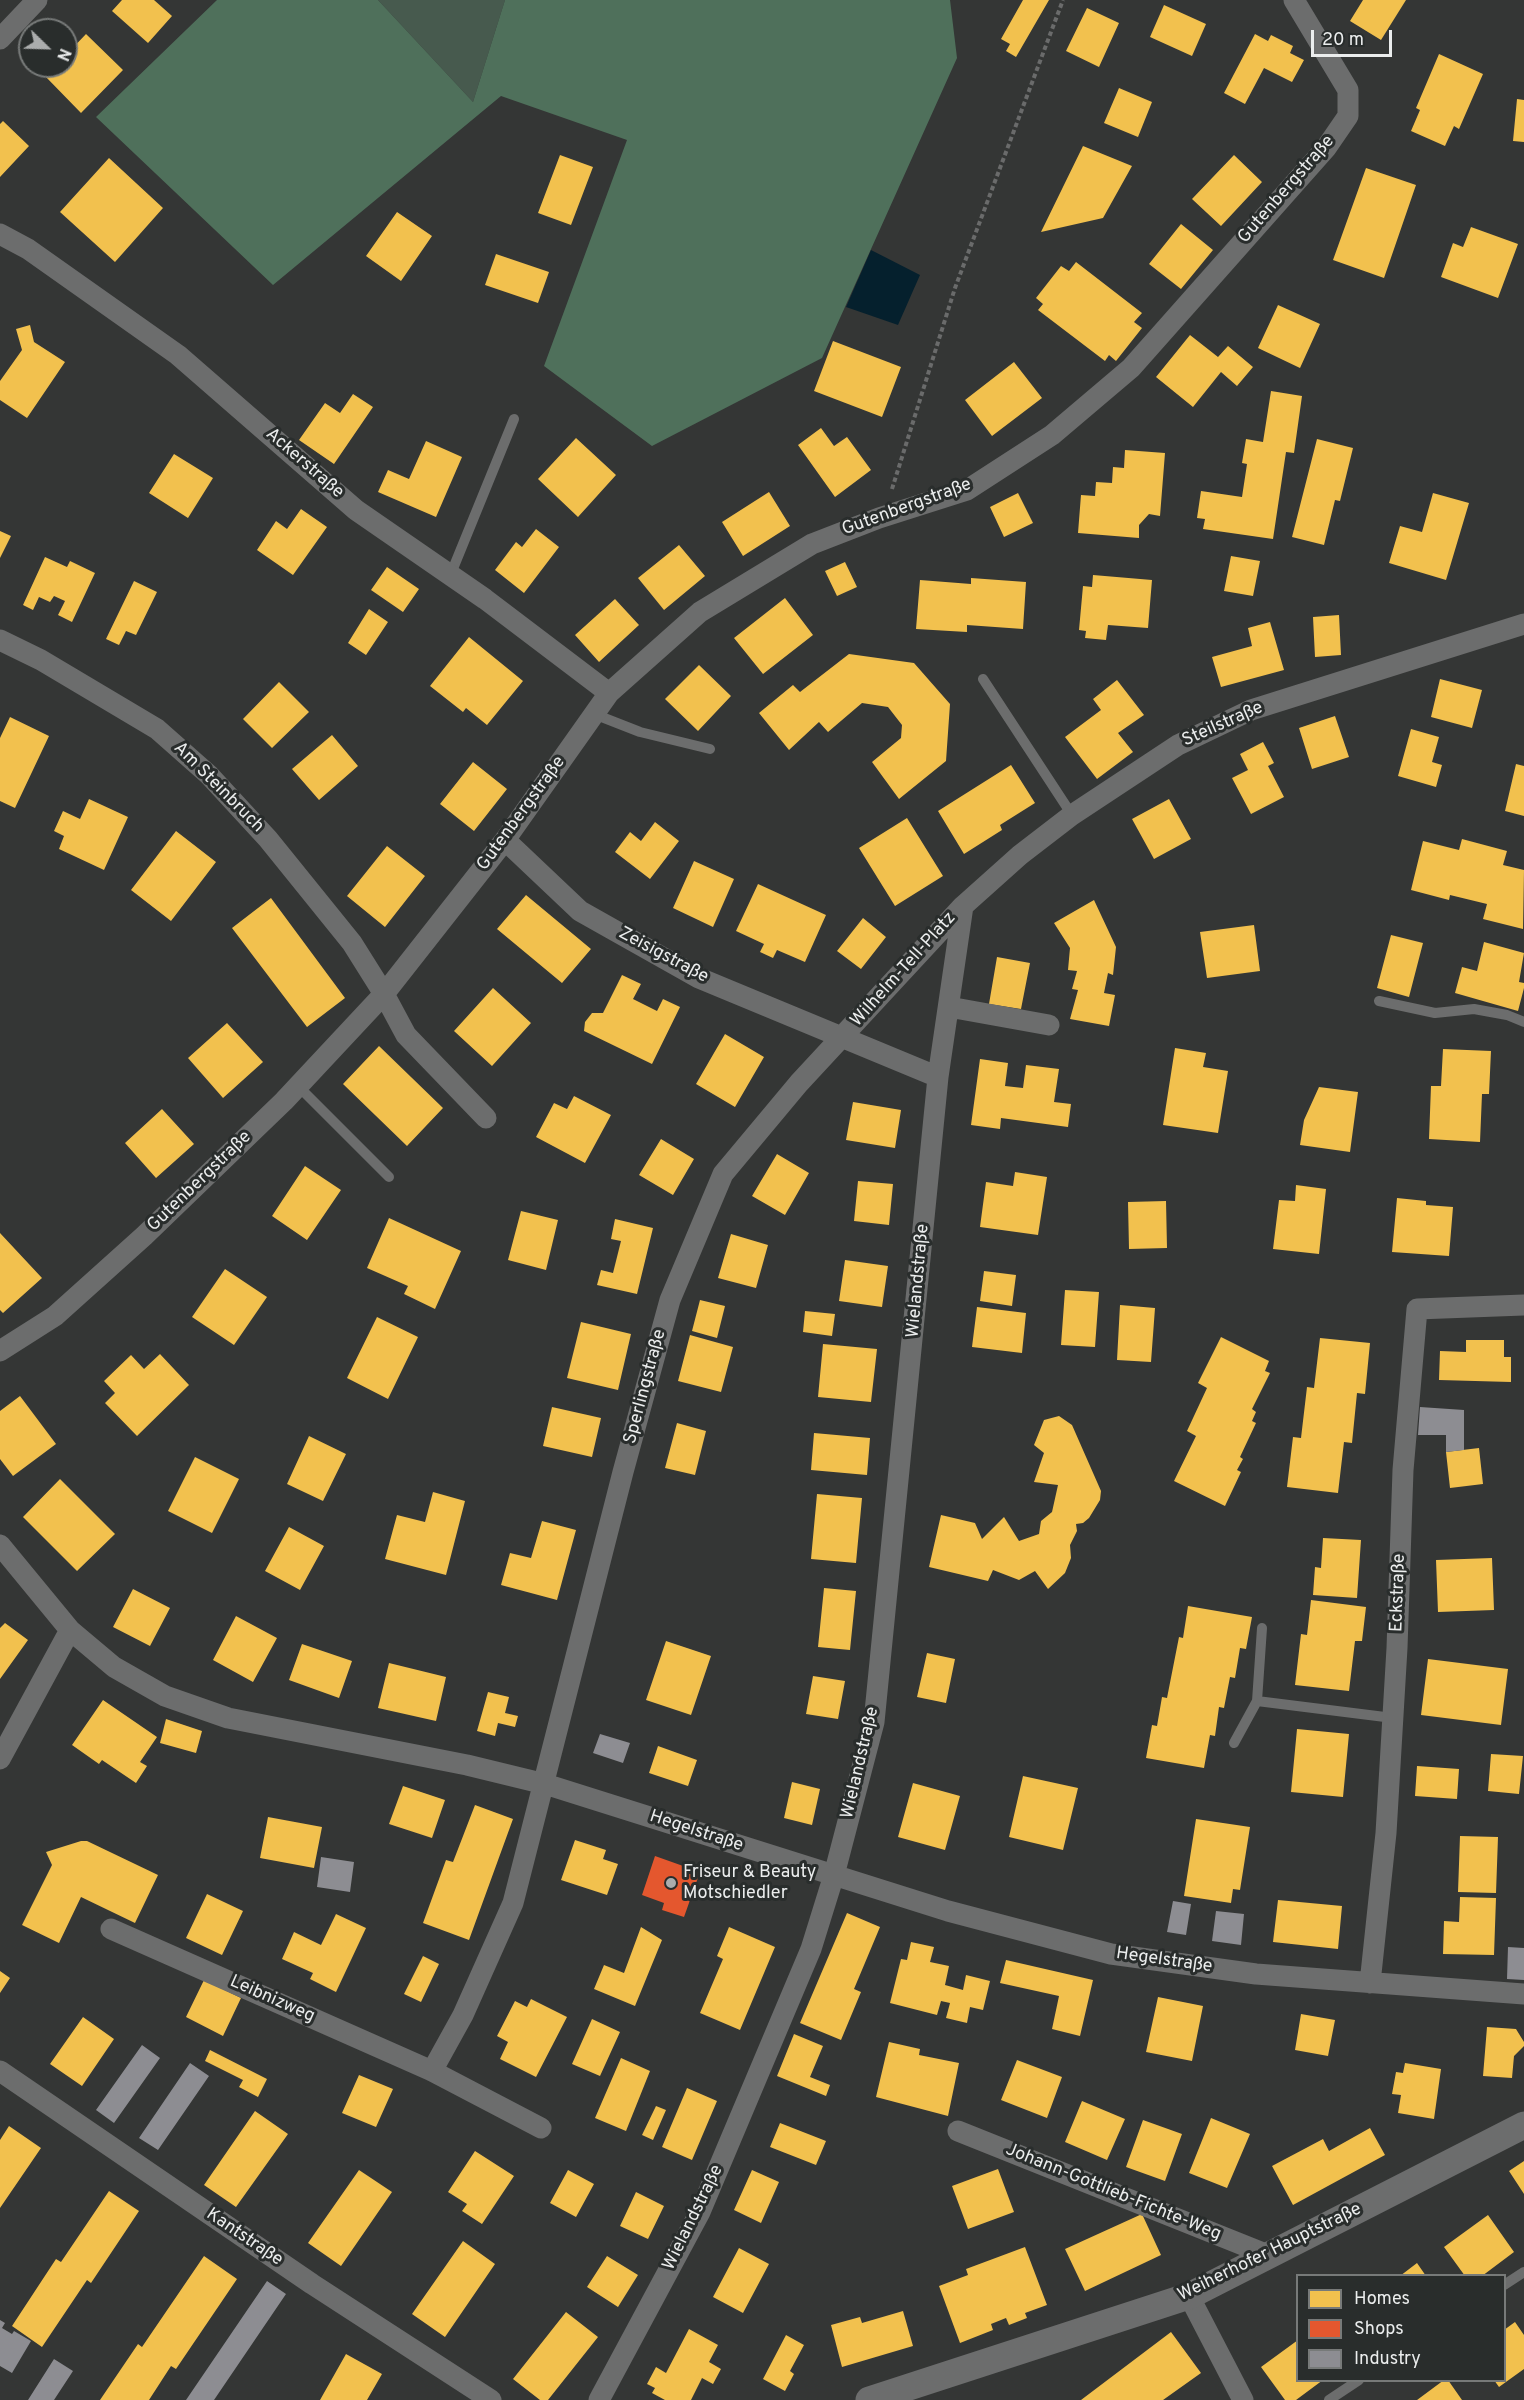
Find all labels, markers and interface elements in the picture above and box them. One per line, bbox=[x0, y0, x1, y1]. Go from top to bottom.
north arrow bbox=[18, 18, 78, 78]
scale bar bbox=[1314, 18, 1395, 56]
text: 20 m bbox=[1322, 29, 1364, 52]
text: N bbox=[51, 45, 74, 63]
street label: Gutenbergstraße bbox=[1234, 132, 1340, 248]
street label: Ackerstraße bbox=[260, 424, 348, 504]
street label: Gutenbergstraße bbox=[839, 475, 975, 541]
street label: Steilstraße bbox=[1179, 698, 1267, 752]
street label: Am Steinbruch bbox=[168, 738, 268, 838]
street label: Gutenbergstraße bbox=[473, 753, 571, 875]
street label: Wilhelm-Tell-Platz bbox=[847, 908, 961, 1032]
street label: Zeisigstraße bbox=[614, 923, 712, 989]
street label: Gutenbergstraße bbox=[144, 1127, 256, 1237]
street label: Wielandstraße bbox=[903, 1223, 935, 1339]
street label: Sperlingstraße bbox=[620, 1327, 672, 1447]
street label: Eckstraße bbox=[1387, 1553, 1411, 1633]
street label: Wielandstraße bbox=[838, 1705, 884, 1821]
street label: Hegelstraße bbox=[646, 1807, 746, 1857]
place label: Friseur & Beauty Motschiedler bbox=[683, 1862, 816, 1904]
marker: Friseur & Beauty Motschiedler bbox=[664, 1876, 678, 1890]
street label: Hegelstraße bbox=[1114, 1944, 1214, 1978]
street label: Leibnizweg bbox=[226, 1972, 318, 2028]
street label: Johann-Gottlieb-Fichte-Weg bbox=[1002, 2140, 1224, 2246]
street label: Wielandstraße bbox=[659, 2162, 729, 2274]
street label: Weiherhofer Hauptstraße bbox=[1175, 2199, 1365, 2307]
street label: Kantstraße bbox=[202, 2204, 286, 2272]
legend bbox=[1296, 2274, 1506, 2382]
text: Homes bbox=[1354, 2288, 1410, 2311]
text: Shops bbox=[1354, 2318, 1404, 2341]
text: Industry bbox=[1354, 2348, 1421, 2371]

